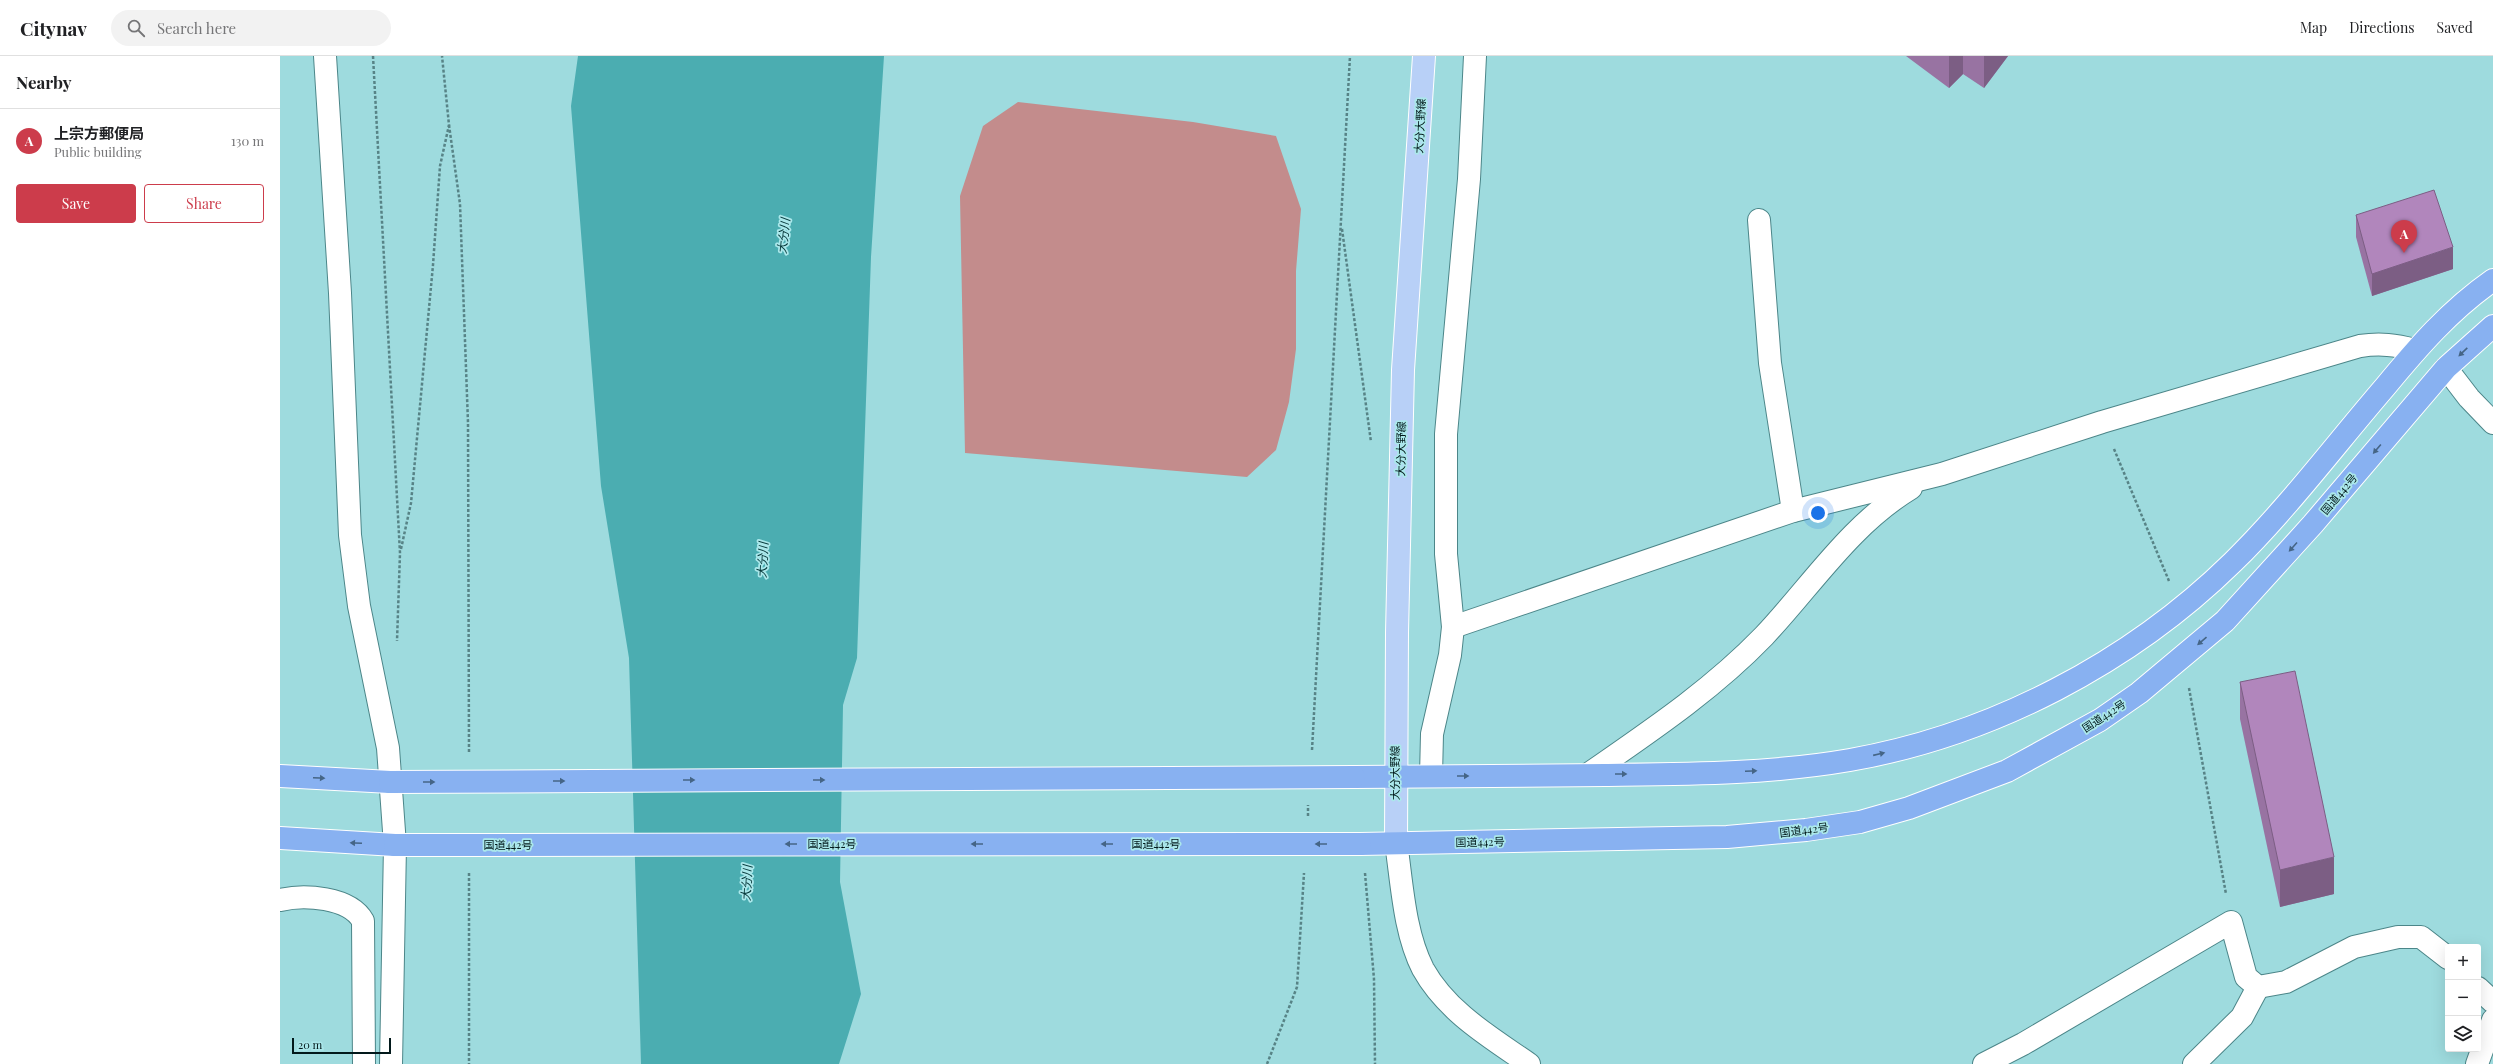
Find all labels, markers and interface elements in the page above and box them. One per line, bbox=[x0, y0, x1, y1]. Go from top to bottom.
search box bbox=[111, 10, 391, 46]
text: Citynav bbox=[20, 15, 87, 41]
icon: search bbox=[125, 17, 147, 39]
text: Search here bbox=[157, 18, 236, 38]
text: Map bbox=[2300, 18, 2327, 37]
text: Directions bbox=[2349, 18, 2415, 37]
text: Saved bbox=[2437, 18, 2473, 37]
text: Nearby bbox=[16, 71, 71, 93]
street label: 大分大野線 bbox=[1411, 98, 1428, 154]
text: 上宗方郵便局 bbox=[54, 123, 144, 143]
text: A bbox=[25, 132, 33, 149]
text: 130 m bbox=[231, 132, 264, 149]
text: Public building bbox=[54, 143, 142, 160]
button: Save bbox=[16, 184, 136, 223]
button: Share bbox=[144, 184, 264, 223]
water label: 大分川 bbox=[773, 215, 793, 255]
pin: A bbox=[2391, 220, 2417, 253]
one-way arrow bbox=[2458, 347, 2468, 356]
street label: 大分大野線 bbox=[1393, 421, 1408, 477]
one-way arrow bbox=[2373, 443, 2382, 454]
street label: 国道442号 bbox=[2317, 470, 2360, 517]
your location bbox=[1808, 503, 1828, 523]
water label: 大分川 bbox=[753, 540, 771, 578]
one-way arrow bbox=[2288, 542, 2297, 553]
one-way arrow bbox=[2198, 636, 2207, 645]
street label: 国道442号 bbox=[2079, 696, 2128, 735]
street label: 大分大野線 bbox=[1387, 746, 1402, 801]
one-way arrow bbox=[1873, 750, 1885, 756]
one-way arrow bbox=[1745, 768, 1757, 775]
one-way arrow bbox=[1615, 771, 1628, 777]
one-way arrow bbox=[1457, 773, 1470, 779]
one-way arrow bbox=[313, 775, 326, 781]
one-way arrow bbox=[813, 776, 825, 783]
one-way arrow bbox=[683, 777, 696, 783]
one-way arrow bbox=[423, 778, 435, 785]
one-way arrow bbox=[553, 778, 566, 784]
street label: 国道442号 bbox=[1779, 819, 1829, 840]
street label: 国道442号 bbox=[1455, 834, 1505, 849]
street label: 国道442号 bbox=[807, 836, 857, 851]
street label: 国道442号 bbox=[1131, 836, 1181, 851]
street label: 国道442号 bbox=[483, 837, 533, 852]
one-way arrow bbox=[350, 839, 362, 846]
one-way arrow bbox=[784, 841, 797, 847]
one-way arrow bbox=[970, 841, 983, 847]
one-way arrow bbox=[1100, 841, 1113, 847]
one-way arrow bbox=[1314, 841, 1327, 847]
water label: 大分川 bbox=[737, 863, 755, 901]
map controls bbox=[2445, 944, 2481, 1052]
button: + bbox=[2445, 944, 2481, 980]
button: − bbox=[2445, 980, 2481, 1016]
button: layers bbox=[2445, 1016, 2481, 1052]
scale bar bbox=[292, 1036, 391, 1055]
text: 20 m bbox=[298, 1037, 322, 1052]

